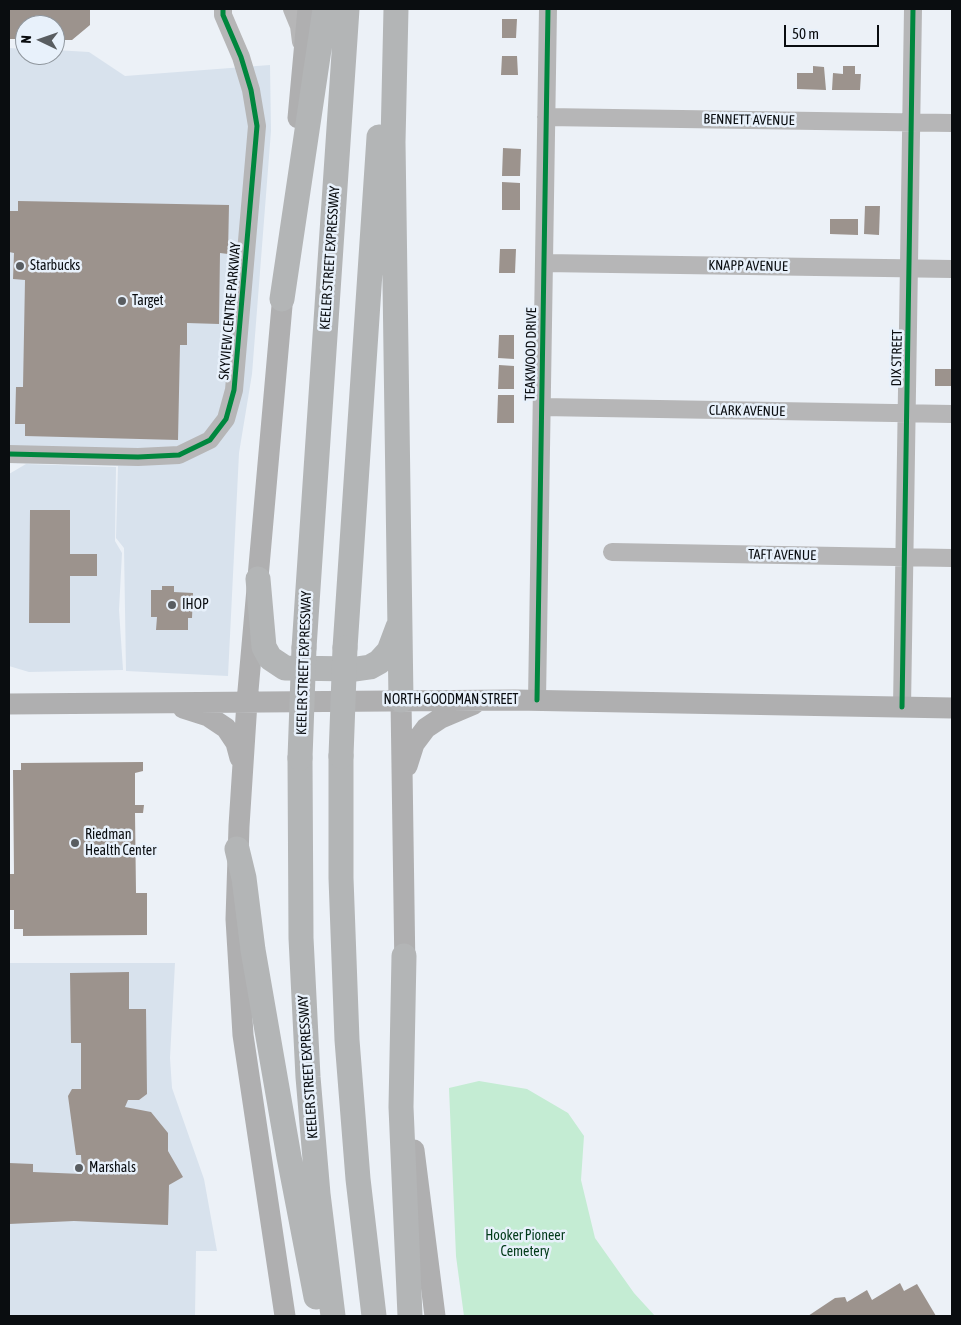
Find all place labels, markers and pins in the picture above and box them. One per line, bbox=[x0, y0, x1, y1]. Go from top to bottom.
place label: Starbucks bbox=[30, 258, 80, 274]
marker: Starbucks bbox=[14, 260, 26, 272]
place label: Target bbox=[132, 293, 164, 309]
marker: Target bbox=[116, 295, 128, 307]
place label: IHOP bbox=[182, 597, 209, 613]
marker: IHOP bbox=[166, 599, 178, 611]
place label: Riedman Health Center bbox=[85, 827, 156, 860]
marker: Riedman Health Center bbox=[69, 837, 81, 849]
place label: Marshals bbox=[89, 1160, 136, 1176]
marker: Marshals bbox=[73, 1162, 85, 1174]

